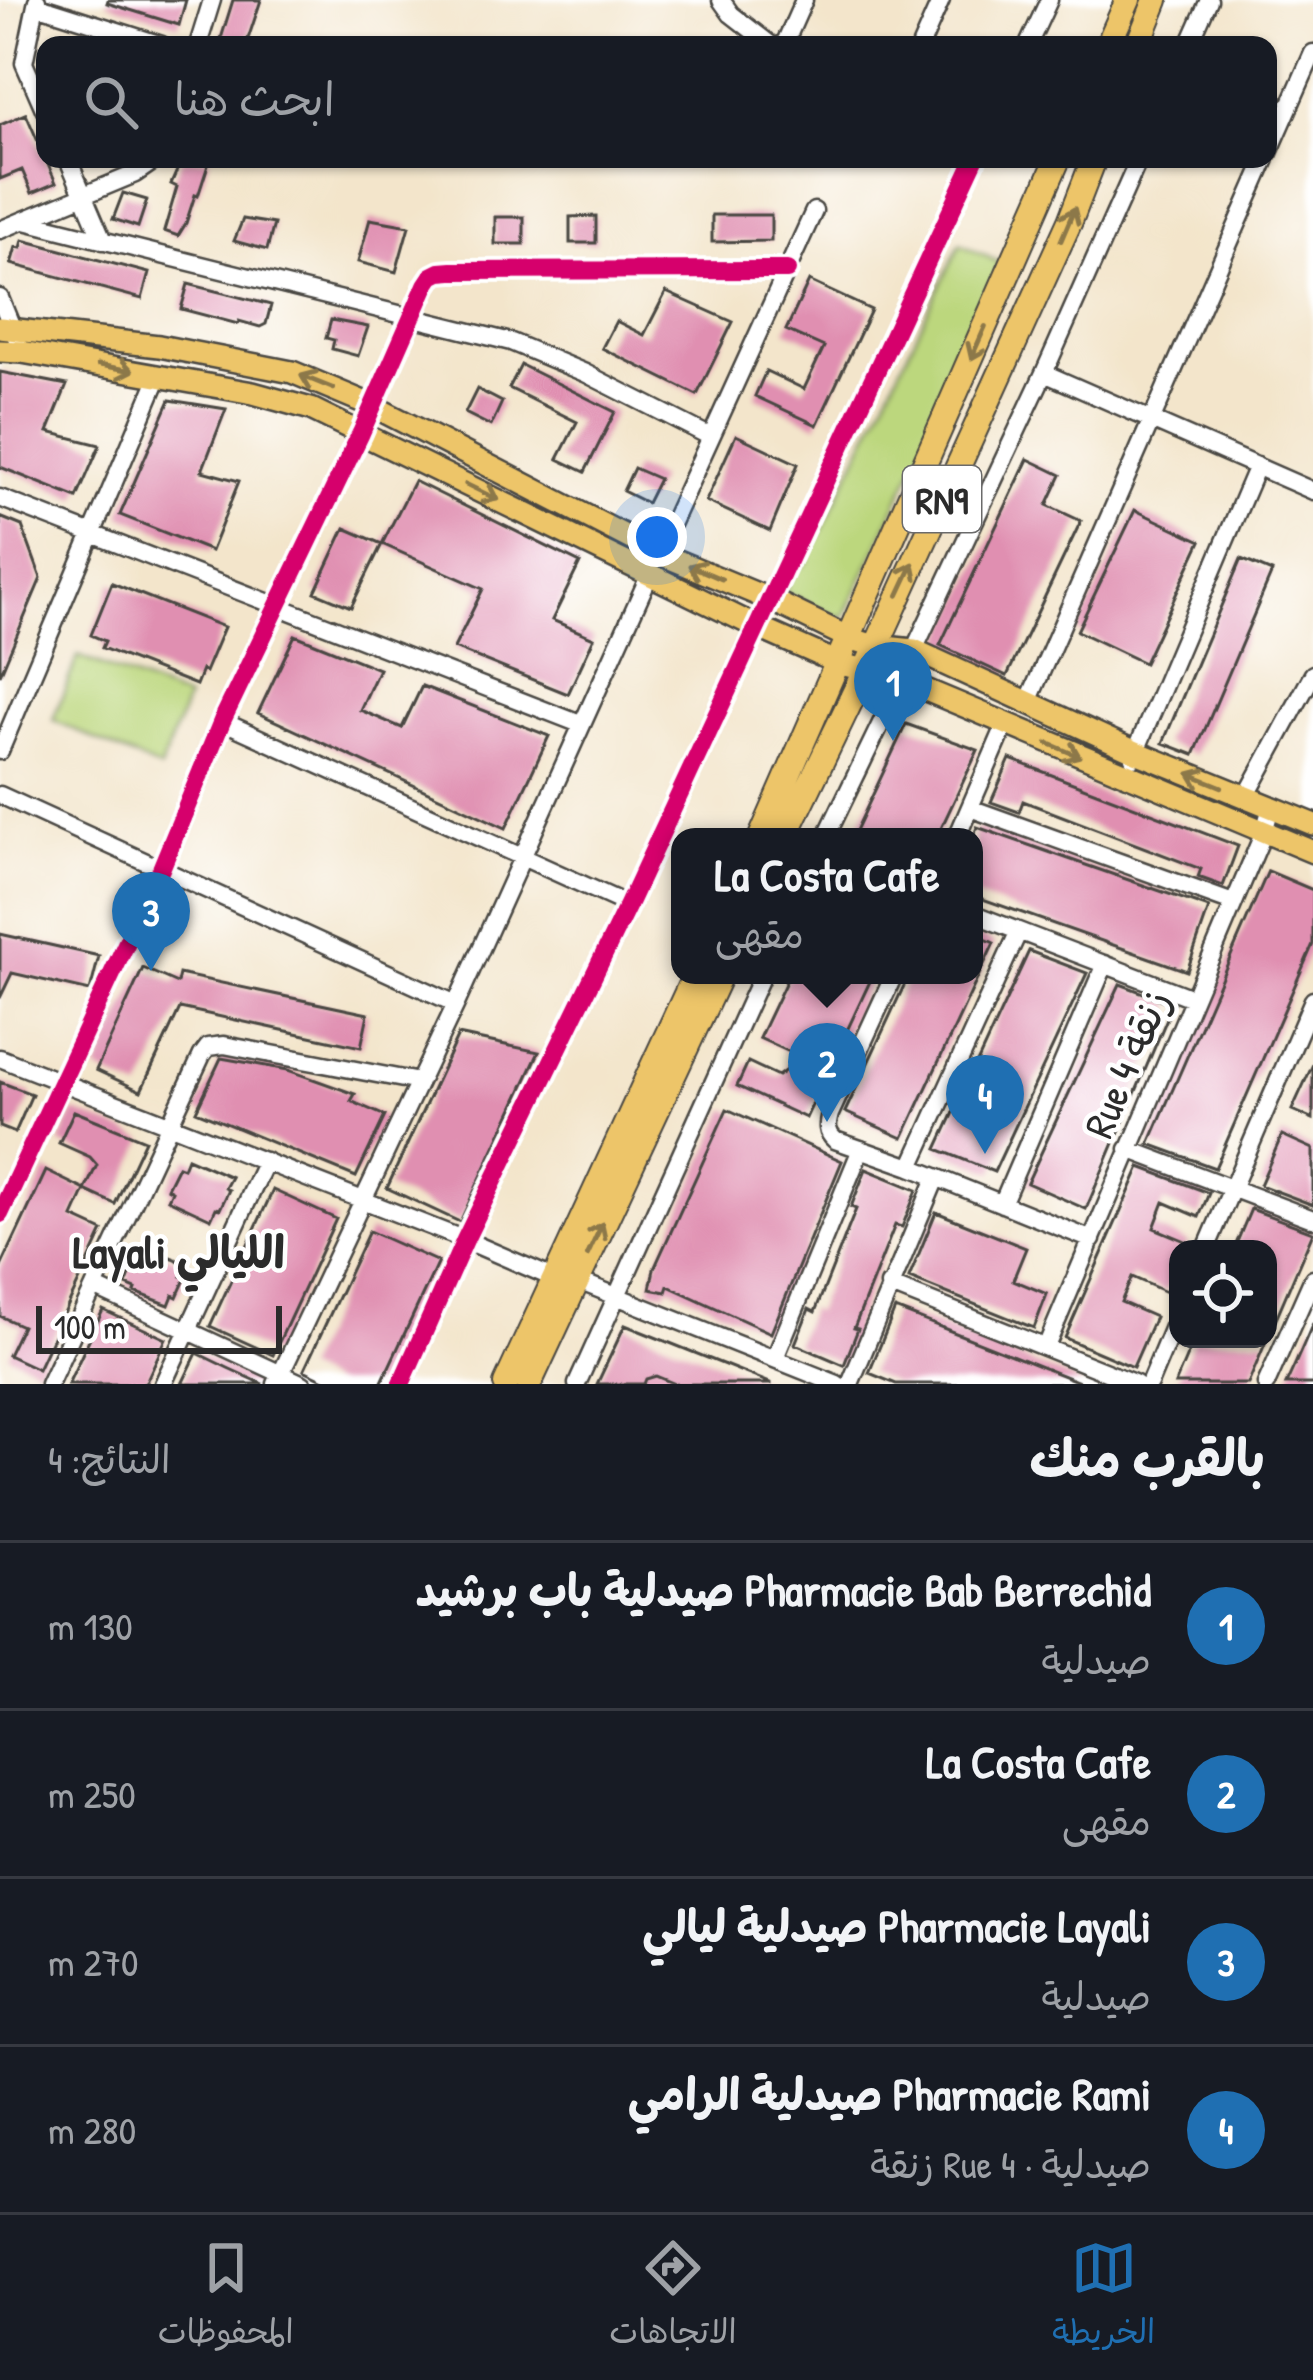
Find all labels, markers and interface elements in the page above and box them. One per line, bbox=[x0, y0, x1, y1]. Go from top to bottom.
search box bbox=[36, 36, 1277, 168]
text: ابحث هنا bbox=[174, 68, 335, 129]
icon: search bbox=[78, 69, 144, 135]
one-way arrow bbox=[1059, 206, 1080, 243]
one-way arrow bbox=[966, 324, 987, 361]
one-way arrow bbox=[95, 358, 134, 381]
one-way arrow bbox=[300, 370, 337, 391]
road number: RN9 bbox=[903, 466, 981, 532]
one-way arrow bbox=[463, 482, 499, 504]
your location bbox=[627, 507, 687, 567]
one-way arrow bbox=[687, 560, 724, 581]
one-way arrow bbox=[896, 562, 918, 598]
pin: 1 bbox=[854, 642, 932, 741]
one-way arrow bbox=[1045, 741, 1082, 762]
one-way arrow bbox=[1187, 768, 1224, 789]
popup bbox=[671, 828, 983, 984]
text: La Costa Cafe bbox=[715, 844, 939, 905]
pin: 3 bbox=[112, 872, 190, 971]
text: مقهى bbox=[715, 907, 804, 960]
street label: Rue 4 زنقة bbox=[1069, 980, 1183, 1146]
pin: 2 bbox=[788, 1023, 866, 1122]
pin: 4 bbox=[946, 1055, 1024, 1154]
district label: Layali الليالي bbox=[73, 1221, 285, 1293]
one-way arrow bbox=[585, 1222, 607, 1258]
map controls bbox=[1169, 1240, 1277, 1348]
button: locate bbox=[1169, 1240, 1277, 1348]
scale bar bbox=[36, 1300, 282, 1353]
text: 100 m bbox=[54, 1305, 126, 1349]
text: بالقرب منك bbox=[1030, 1423, 1265, 1492]
text: النتائج: 4 bbox=[48, 1432, 171, 1485]
text: Pharmacie Bab Berrechid صيدلية باب برشيد bbox=[416, 1559, 1151, 1620]
text: 130 m bbox=[48, 1599, 133, 1652]
text: 1 bbox=[1219, 1599, 1233, 1652]
text: صيدلية bbox=[1041, 1633, 1151, 1686]
text: La Costa Cafe bbox=[926, 1731, 1151, 1792]
text: 250 m bbox=[48, 1767, 136, 1820]
text: 2 bbox=[1217, 1767, 1235, 1820]
text: مقهى bbox=[1062, 1794, 1151, 1847]
text: Pharmacie Layali صيدلية ليالي bbox=[642, 1895, 1151, 1956]
text: 270 m bbox=[48, 1935, 139, 1988]
text: 3 bbox=[1217, 1935, 1235, 1988]
text: صيدلية bbox=[1041, 1969, 1151, 2022]
text: Pharmacie Rami صيدلية الرامي bbox=[628, 2063, 1151, 2124]
text: 280 m bbox=[48, 2103, 136, 2156]
text: 4 bbox=[1219, 2103, 1233, 2156]
text: صيدلية · Rue 4 زنقة bbox=[870, 2137, 1151, 2190]
tab: المحفوظات bbox=[158, 2235, 294, 2361]
tab: الاتجاهات bbox=[609, 2235, 737, 2361]
tab: الخريطة bbox=[1052, 2235, 1155, 2361]

